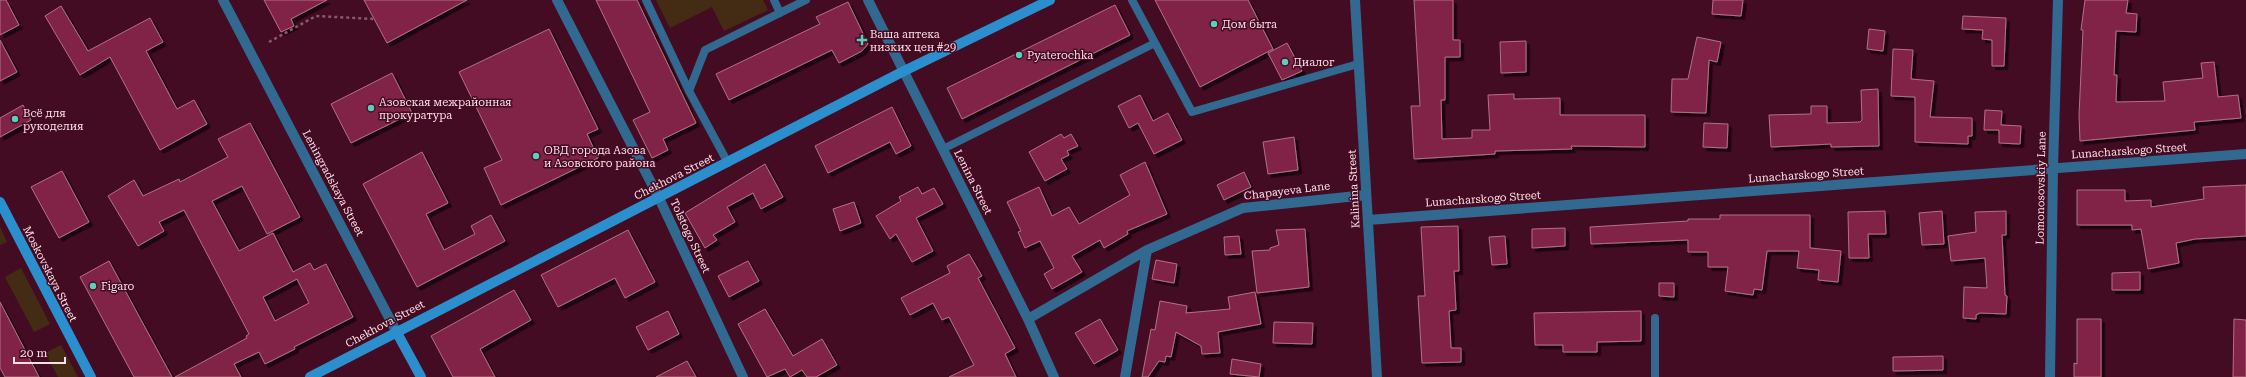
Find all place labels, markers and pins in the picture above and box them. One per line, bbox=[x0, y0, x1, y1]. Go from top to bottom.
place label: Дом быта bbox=[1222, 18, 1277, 31]
marker: Дом быта bbox=[1209, 19, 1219, 29]
place label: Ваша аптека низких цен #29 bbox=[870, 28, 956, 54]
marker: Ваша аптека низких цен #29 bbox=[857, 35, 867, 45]
place label: Pyaterochka bbox=[1027, 49, 1093, 62]
marker: Pyaterochka bbox=[1014, 50, 1024, 60]
place label: Диалог bbox=[1293, 56, 1335, 69]
marker: Диалог bbox=[1280, 57, 1290, 67]
place label: Азовская межрайонная прокуратура bbox=[379, 96, 512, 122]
marker: Азовская межрайонная прокуратура bbox=[366, 103, 376, 113]
place label: Всё для рукоделия bbox=[23, 107, 83, 133]
marker: Всё для рукоделия bbox=[10, 114, 20, 124]
place label: ОВД города Азова и Азовского района bbox=[544, 144, 655, 170]
marker: ОВД города Азова и Азовского района bbox=[531, 151, 541, 161]
place label: Figaro bbox=[101, 280, 135, 293]
marker: Figaro bbox=[88, 281, 98, 291]

